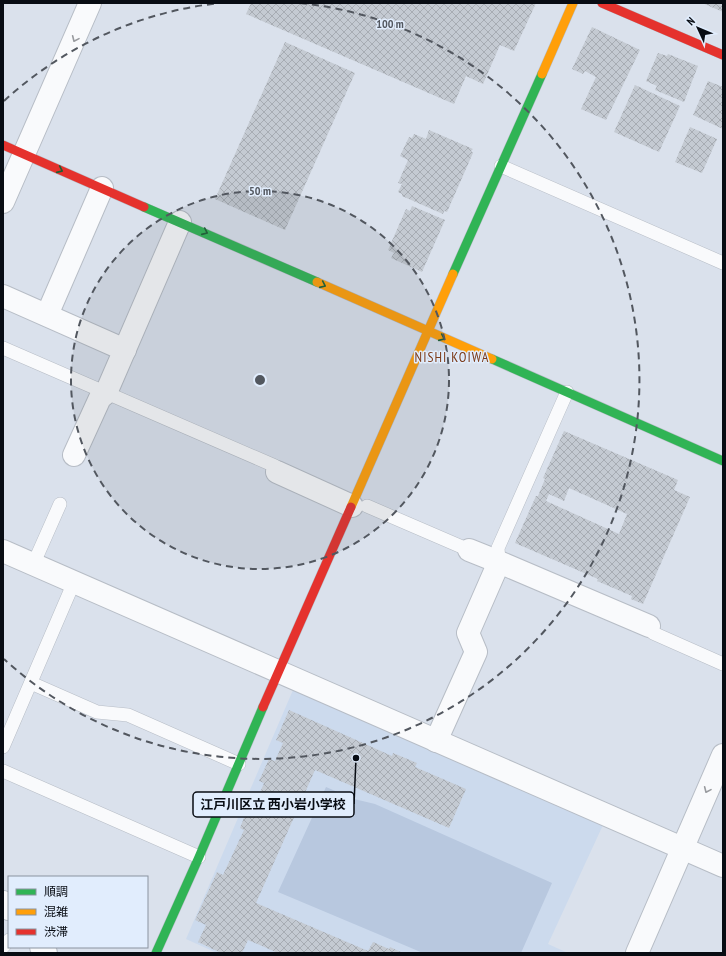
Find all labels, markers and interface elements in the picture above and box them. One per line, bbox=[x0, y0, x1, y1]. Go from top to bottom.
north arrow bbox=[678, 8, 718, 48]
text: N bbox=[684, 14, 698, 28]
text: 100 m bbox=[376, 16, 404, 31]
one-way arrow bbox=[71, 35, 79, 42]
one-way arrow bbox=[55, 165, 63, 173]
text: 50 m bbox=[249, 183, 271, 198]
one-way arrow bbox=[201, 228, 208, 236]
one-way arrow bbox=[319, 280, 327, 288]
one-way arrow bbox=[438, 333, 446, 341]
district label: NISHI KOIWA bbox=[415, 348, 489, 366]
centre of rings bbox=[253, 373, 267, 387]
one-way arrow bbox=[704, 786, 712, 794]
callout: 江戸川区立 西小岩小学校 bbox=[193, 792, 354, 817]
text: 江戸川区立 西小岩小学校 bbox=[200, 796, 346, 813]
legend bbox=[8, 876, 148, 948]
text: 順調 bbox=[44, 884, 68, 899]
text: 混雑 bbox=[44, 904, 68, 919]
text: 渋滞 bbox=[44, 924, 68, 939]

